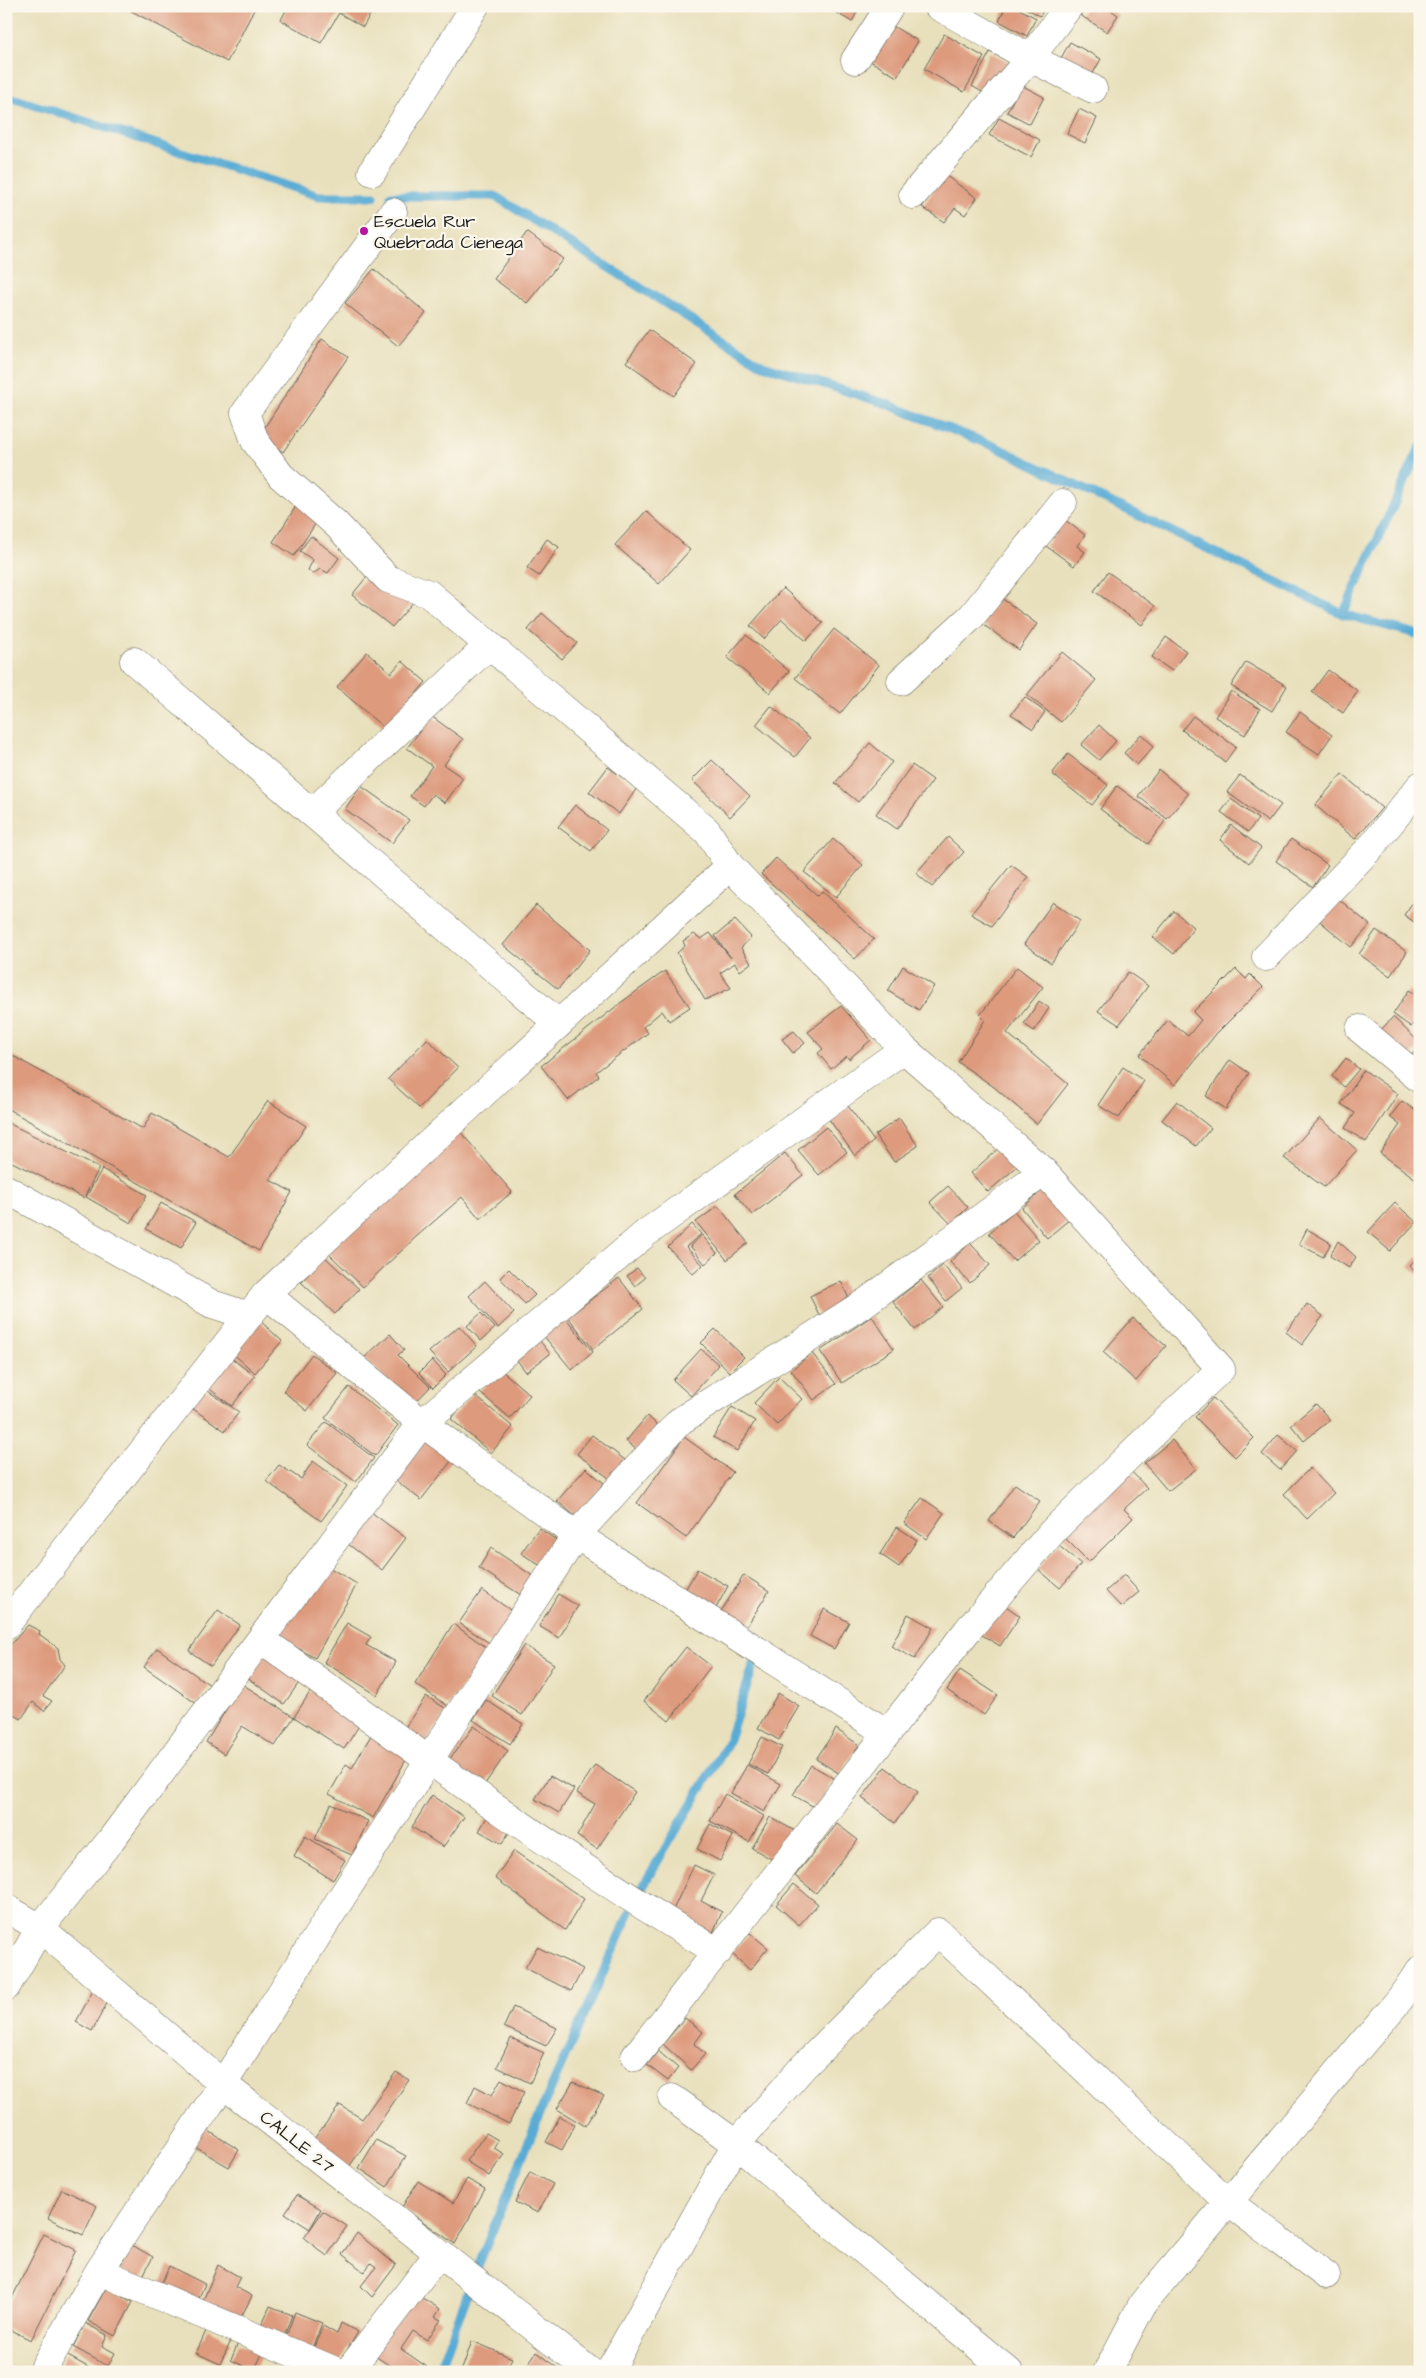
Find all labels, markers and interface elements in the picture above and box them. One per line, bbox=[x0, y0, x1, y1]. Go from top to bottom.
place label: Escuela Rur Quebrada Cienega bbox=[374, 209, 523, 256]
marker: Escuela Rur Quebrada Cienega bbox=[358, 225, 370, 237]
street label: CALLE 27 bbox=[254, 2105, 340, 2179]

